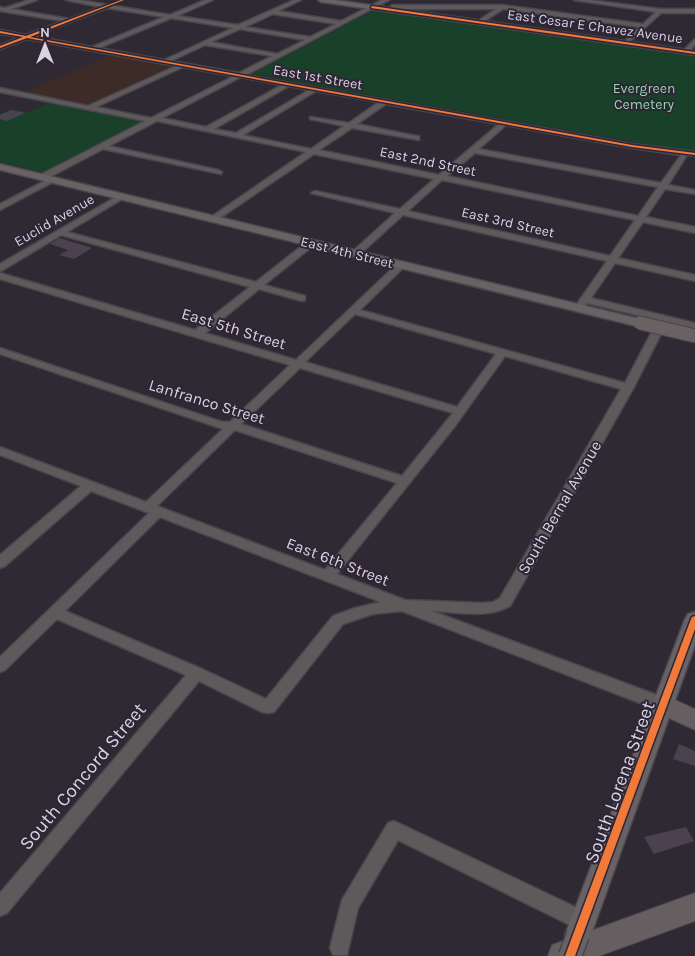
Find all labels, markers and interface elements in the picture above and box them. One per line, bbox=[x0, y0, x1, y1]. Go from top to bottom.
street label: East Cesar E Chavez Avenue bbox=[506, 6, 684, 47]
north arrow bbox=[20, 20, 70, 70]
text: N bbox=[40, 24, 50, 41]
street label: East 1st Street bbox=[272, 61, 364, 94]
park label: Evergreen Cemetery bbox=[613, 80, 675, 113]
street label: East 2nd Street bbox=[378, 143, 478, 180]
street label: Euclid Avenue bbox=[11, 191, 97, 250]
street label: East 3rd Street bbox=[460, 204, 556, 241]
street label: East 4th Street bbox=[299, 233, 395, 272]
street label: East 5th Street bbox=[179, 304, 288, 353]
street label: Lanfranco Street bbox=[147, 375, 267, 428]
street label: South Bernal Avenue bbox=[513, 437, 605, 577]
street label: East 6th Street bbox=[284, 533, 392, 590]
street label: South Lorena Street bbox=[580, 698, 660, 866]
street label: South Concord Street bbox=[15, 699, 151, 855]

